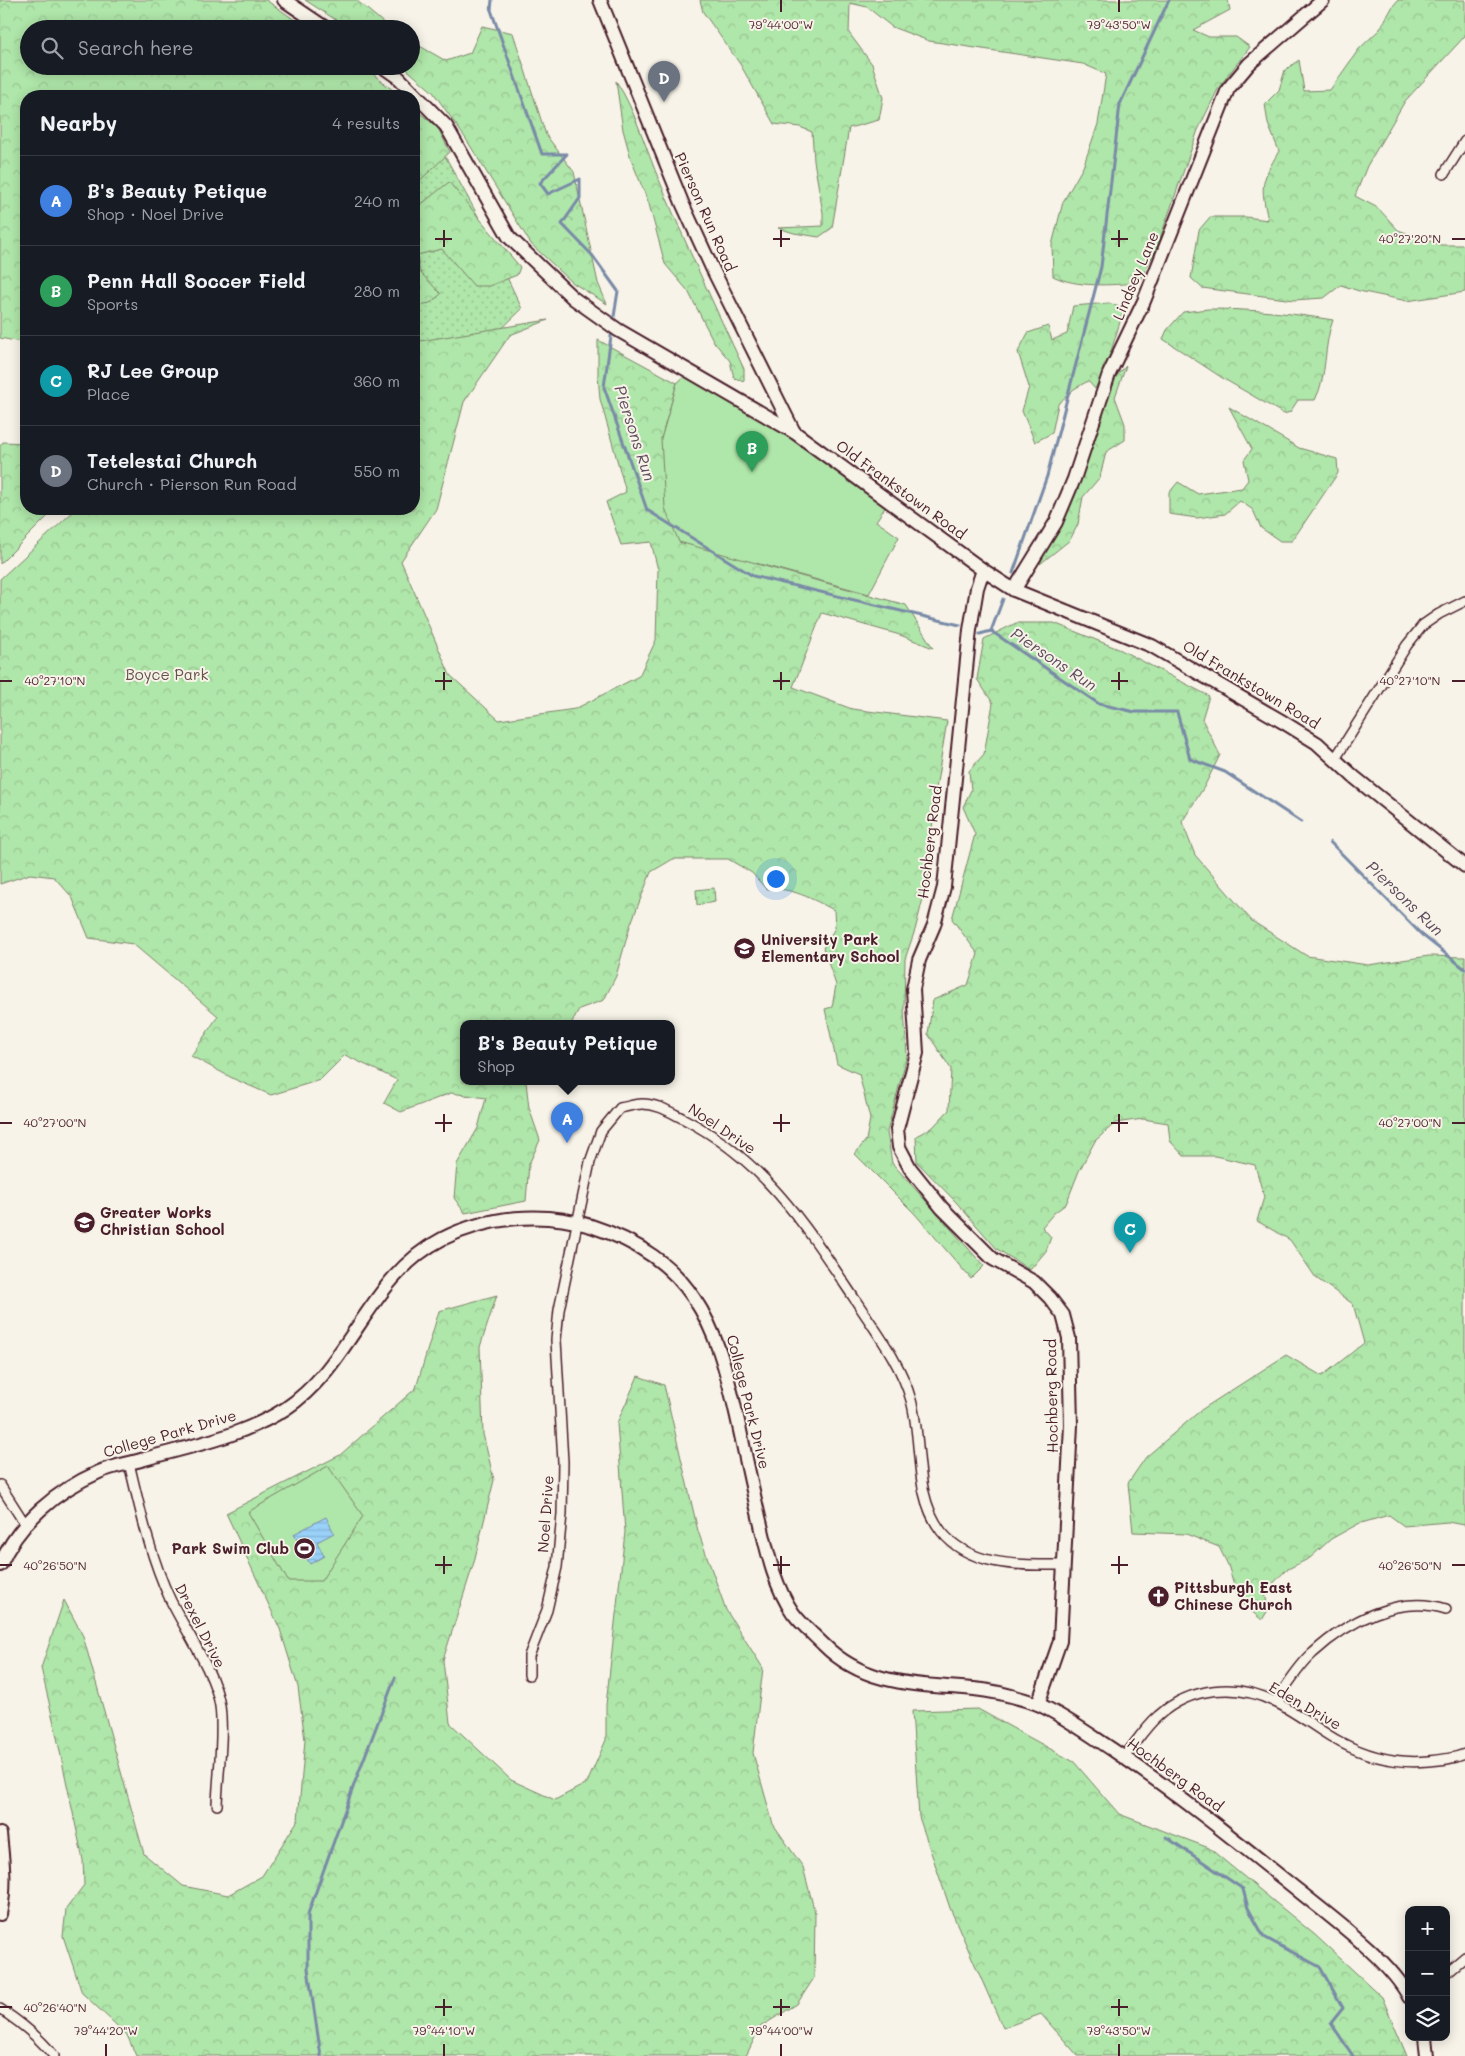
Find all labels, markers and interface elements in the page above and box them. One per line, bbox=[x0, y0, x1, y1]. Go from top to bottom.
text: 79°44'00"W bbox=[749, 16, 813, 32]
text: 79°43'50"W bbox=[1087, 16, 1151, 32]
search box bbox=[20, 20, 420, 75]
icon: search bbox=[38, 34, 66, 62]
text: Search here bbox=[78, 35, 194, 60]
pin: D bbox=[648, 61, 680, 102]
text: Nearby bbox=[40, 109, 117, 136]
text: 4 results bbox=[332, 112, 400, 133]
street label: Pierson Run Road bbox=[671, 149, 741, 274]
text: B's Beauty Petique bbox=[87, 178, 267, 203]
text: A bbox=[50, 190, 62, 211]
text: 240 m bbox=[354, 190, 400, 211]
text: Shop · Noel Drive bbox=[87, 203, 224, 224]
street label: Lindsey Lane bbox=[1107, 228, 1163, 323]
text: 40°27'20"N bbox=[1379, 230, 1441, 246]
text: Penn Hall Soccer Field bbox=[87, 268, 305, 293]
text: B bbox=[51, 280, 61, 301]
text: 280 m bbox=[354, 280, 400, 301]
text: Sports bbox=[87, 293, 138, 314]
text: RJ Lee Group bbox=[87, 358, 219, 383]
text: C bbox=[50, 370, 62, 391]
text: 360 m bbox=[353, 370, 400, 391]
water label: Piersons Run bbox=[610, 382, 661, 484]
text: Place bbox=[87, 383, 130, 404]
pin: B bbox=[736, 431, 768, 472]
street label: Old Frankstown Road bbox=[832, 435, 971, 543]
text: Tetelestai Church bbox=[87, 448, 257, 473]
text: D bbox=[50, 460, 62, 481]
text: 550 m bbox=[354, 460, 400, 481]
text: Church · Pierson Run Road bbox=[87, 473, 297, 494]
water label: Piersons Run bbox=[1007, 622, 1102, 695]
street label: Old Frankstown Road bbox=[1179, 635, 1324, 733]
park label: Boyce Park bbox=[126, 664, 209, 684]
text: 40°27'10"N bbox=[25, 672, 85, 688]
text: 40°27'10"N bbox=[1380, 672, 1440, 688]
street label: Hochberg Road bbox=[912, 784, 946, 900]
water label: Piersons Run bbox=[1362, 856, 1449, 940]
your location bbox=[763, 866, 789, 892]
place label: University Park Elementary School bbox=[761, 929, 900, 966]
school or university icon: University Park Elementary School bbox=[733, 937, 757, 961]
popup bbox=[460, 1020, 675, 1085]
text: B's Beauty Petique bbox=[477, 1030, 658, 1055]
text: Shop bbox=[477, 1055, 515, 1076]
street label: Noel Drive bbox=[685, 1098, 760, 1158]
pin: A bbox=[551, 1102, 583, 1143]
text: 40°27'00"N bbox=[24, 1114, 86, 1130]
text: 40°27'00"N bbox=[1379, 1114, 1441, 1130]
place label: Greater Works Christian School bbox=[100, 1202, 225, 1239]
school or university icon: Greater Works Christian School bbox=[72, 1210, 96, 1234]
pin: C bbox=[1114, 1212, 1146, 1253]
street label: College Park Drive bbox=[723, 1333, 775, 1471]
street label: Hochberg Road bbox=[1040, 1339, 1062, 1453]
street label: College Park Drive bbox=[101, 1404, 239, 1462]
street label: Noel Drive bbox=[532, 1475, 558, 1553]
sports icon: Park Swim Club bbox=[293, 1537, 317, 1561]
place label: Park Swim Club bbox=[172, 1538, 289, 1558]
text: 40°26'50"N bbox=[23, 1557, 87, 1573]
text: 40°26'50"N bbox=[1378, 1557, 1442, 1573]
place label: Pittsburgh East Chinese Church bbox=[1174, 1577, 1293, 1614]
street label: Drexel Drive bbox=[171, 1580, 231, 1671]
church icon: Pittsburgh East Chinese Church bbox=[1146, 1585, 1170, 1609]
street label: Eden Drive bbox=[1266, 1676, 1345, 1734]
street label: Hochberg Road bbox=[1124, 1733, 1228, 1816]
map controls bbox=[1405, 1906, 1450, 2041]
button: + bbox=[1405, 1906, 1450, 1951]
button: − bbox=[1405, 1951, 1450, 1996]
button: layers bbox=[1405, 1996, 1450, 2041]
text: 40°26'40"N bbox=[23, 1999, 87, 2015]
text: 79°44'20"W bbox=[74, 2022, 138, 2038]
text: 79°44'10"W bbox=[413, 2022, 475, 2038]
text: 79°44'00"W bbox=[749, 2022, 813, 2038]
text: 79°43'50"W bbox=[1087, 2022, 1151, 2038]

